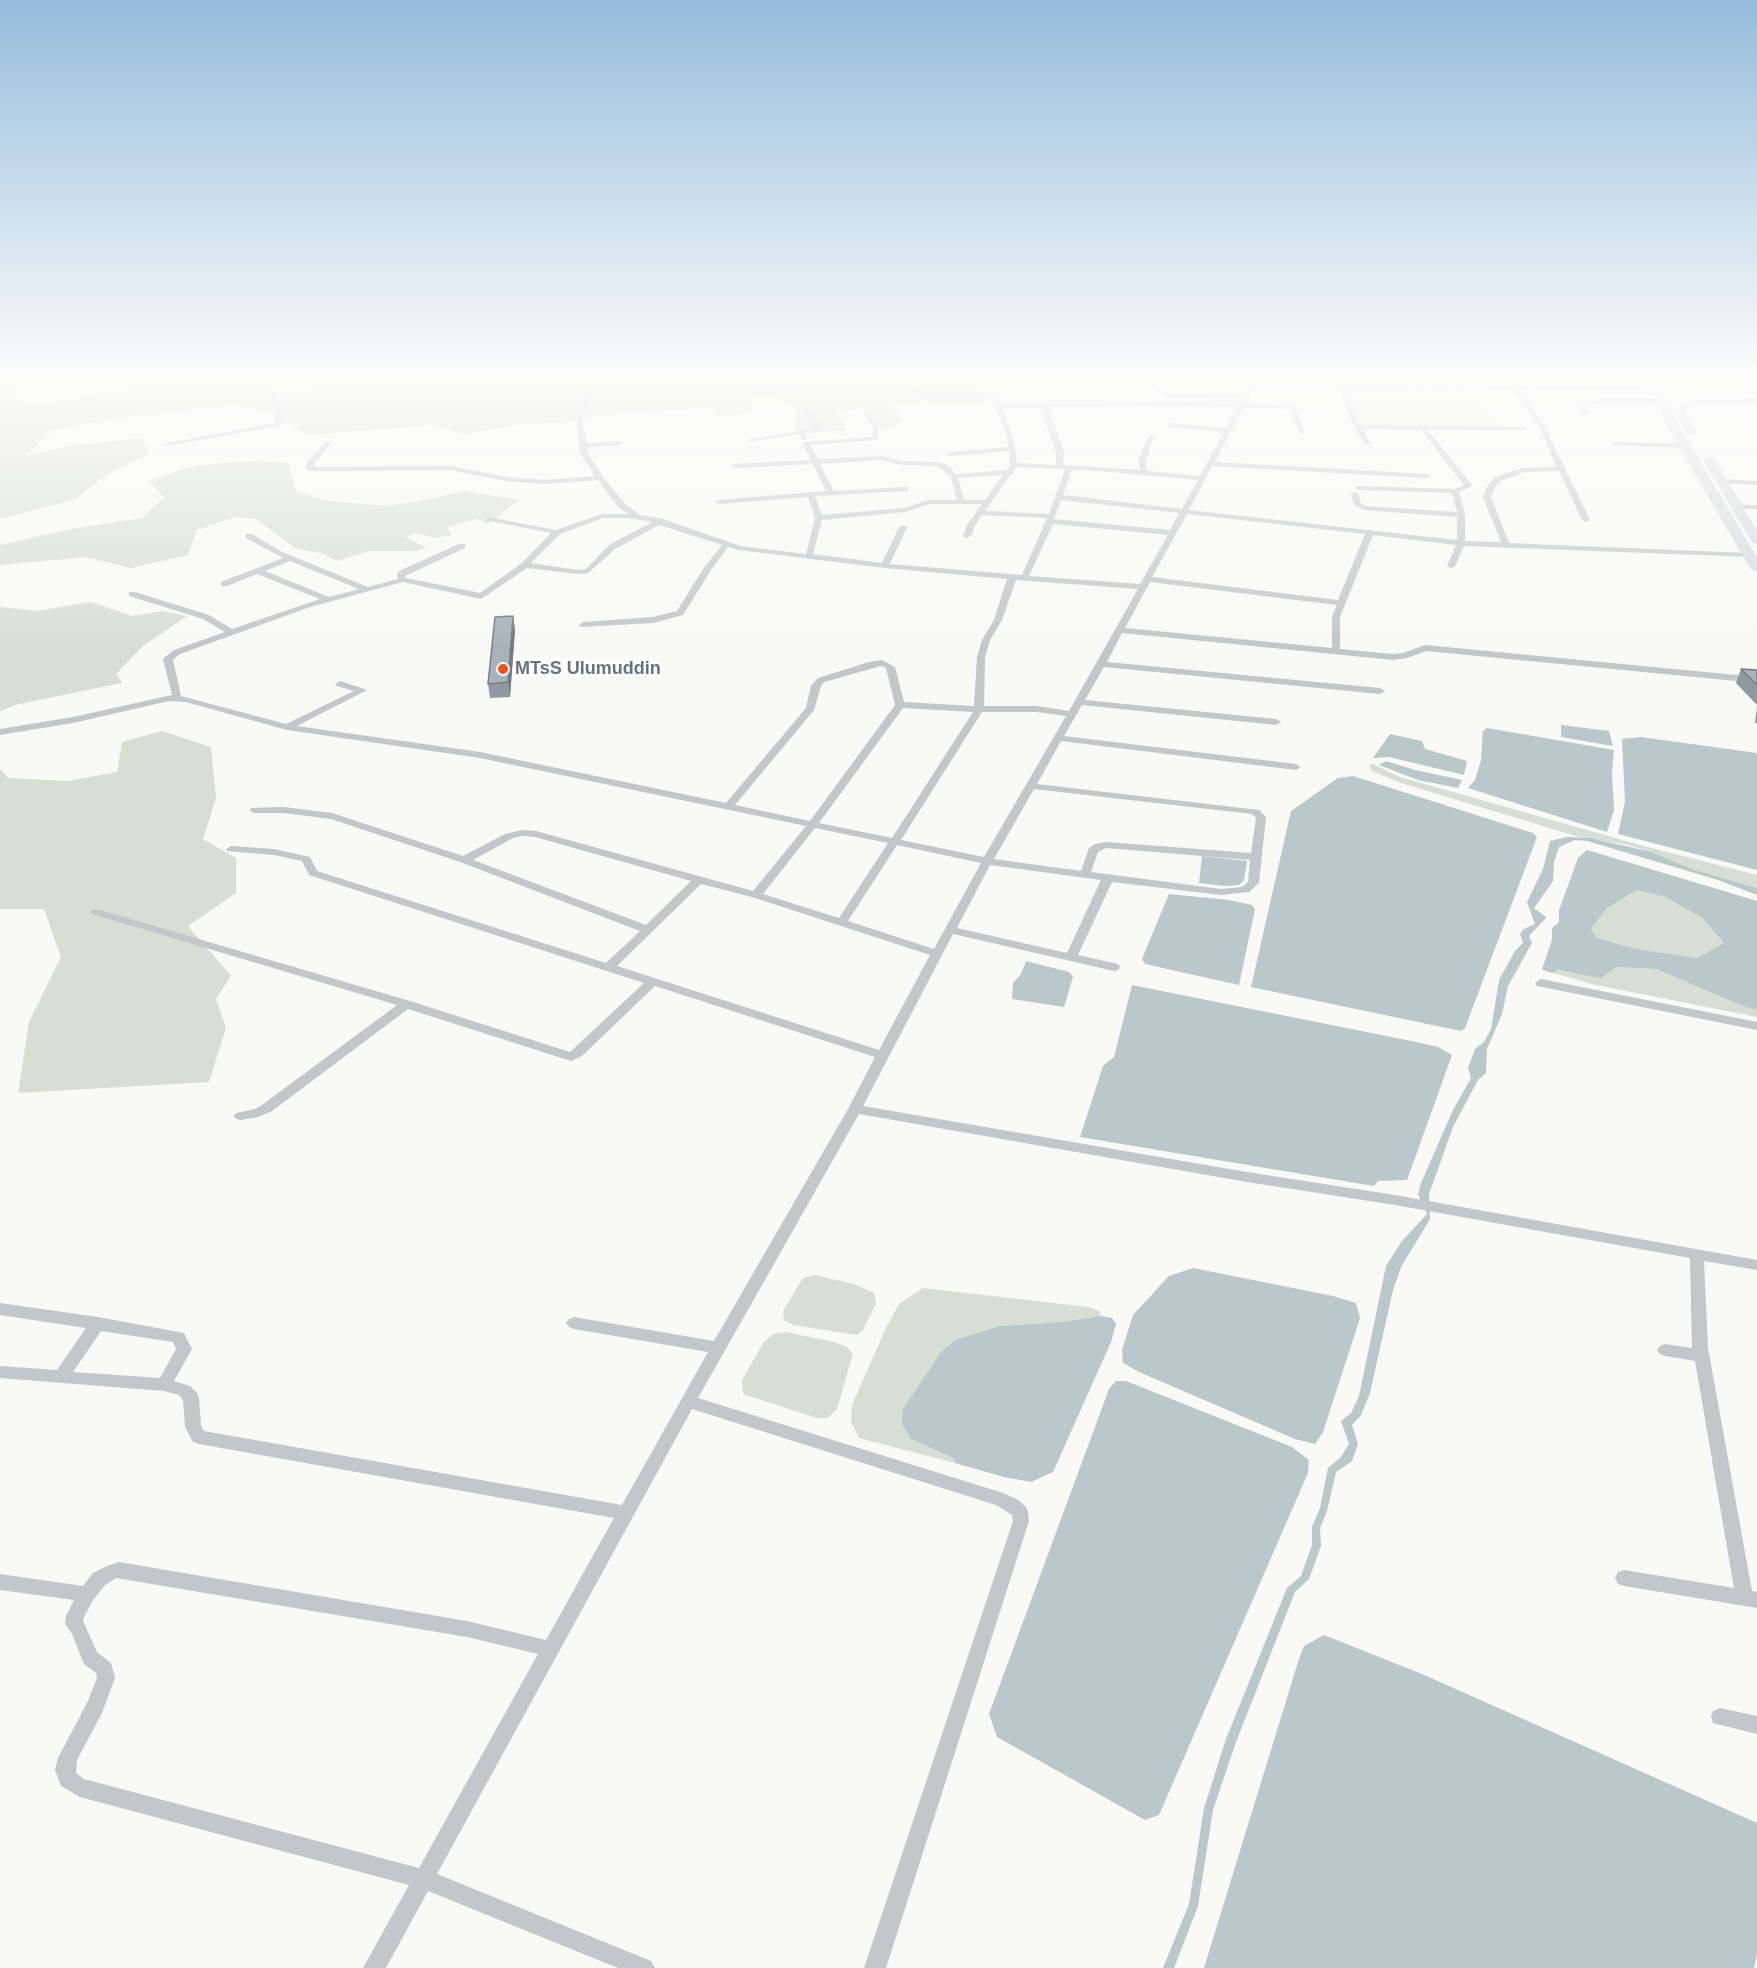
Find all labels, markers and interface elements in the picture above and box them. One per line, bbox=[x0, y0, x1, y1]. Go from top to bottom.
place label: MTsS Ulumuddin bbox=[515, 658, 661, 680]
marker: MTsS Ulumuddin bbox=[496, 662, 510, 676]

